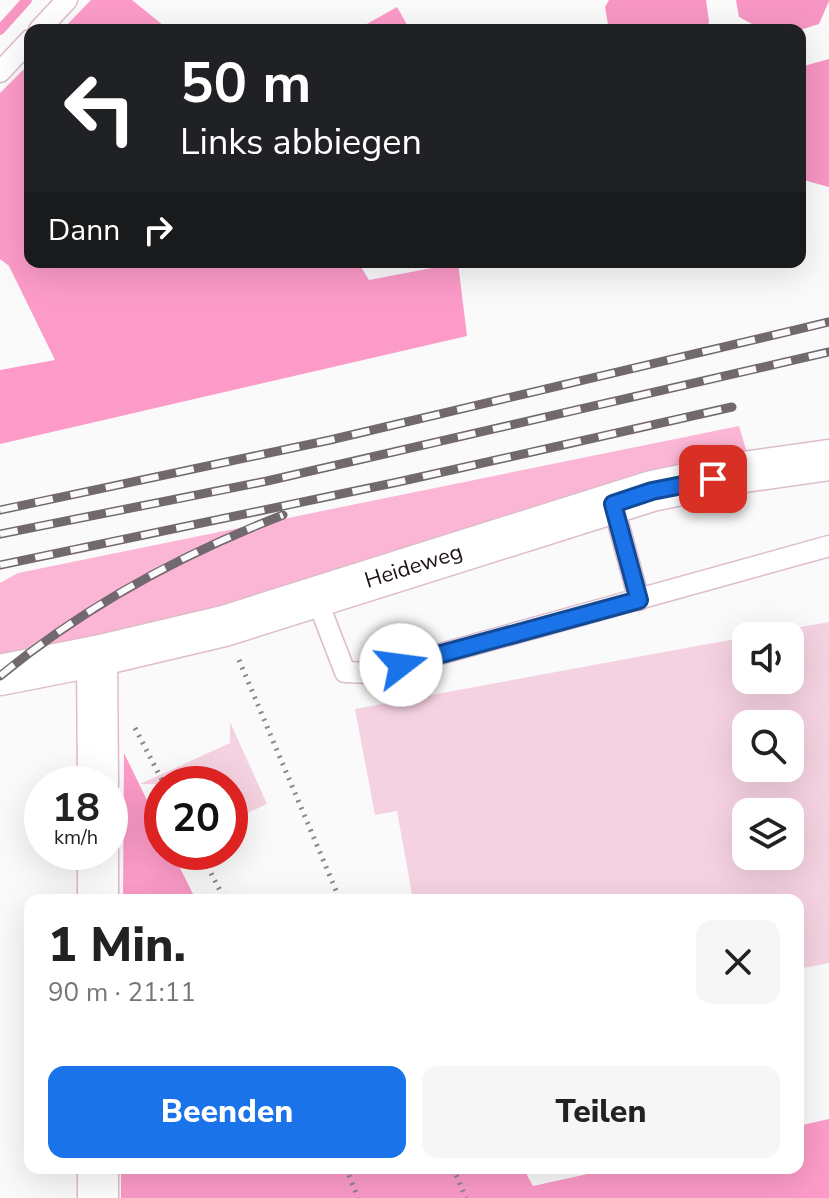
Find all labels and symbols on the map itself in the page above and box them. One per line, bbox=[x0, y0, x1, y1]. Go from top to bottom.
pin bbox=[679, 445, 747, 513]
street label: Heideweg bbox=[361, 537, 466, 596]
position arrow bbox=[359, 623, 443, 707]
speed limit sign: 20 bbox=[144, 766, 248, 870]

